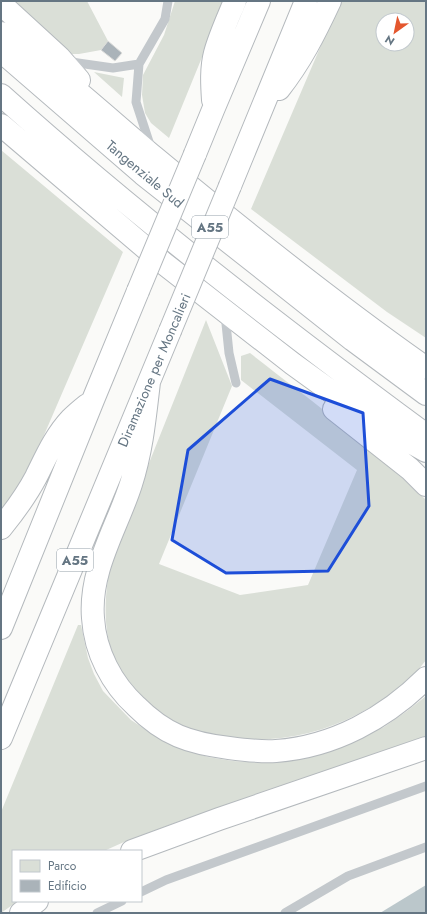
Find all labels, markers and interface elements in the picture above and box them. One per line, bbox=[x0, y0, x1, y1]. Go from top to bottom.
north arrow bbox=[375, 12, 415, 52]
text: N bbox=[382, 31, 398, 49]
street label: Tangenziale Sud bbox=[102, 135, 188, 213]
road number: A55 bbox=[192, 216, 228, 238]
street label: Diramazione per Moncalieri bbox=[112, 290, 196, 450]
road number: A55 bbox=[57, 549, 93, 571]
legend bbox=[12, 850, 142, 902]
text: Parco bbox=[48, 857, 77, 875]
text: Edificio bbox=[48, 877, 87, 895]

